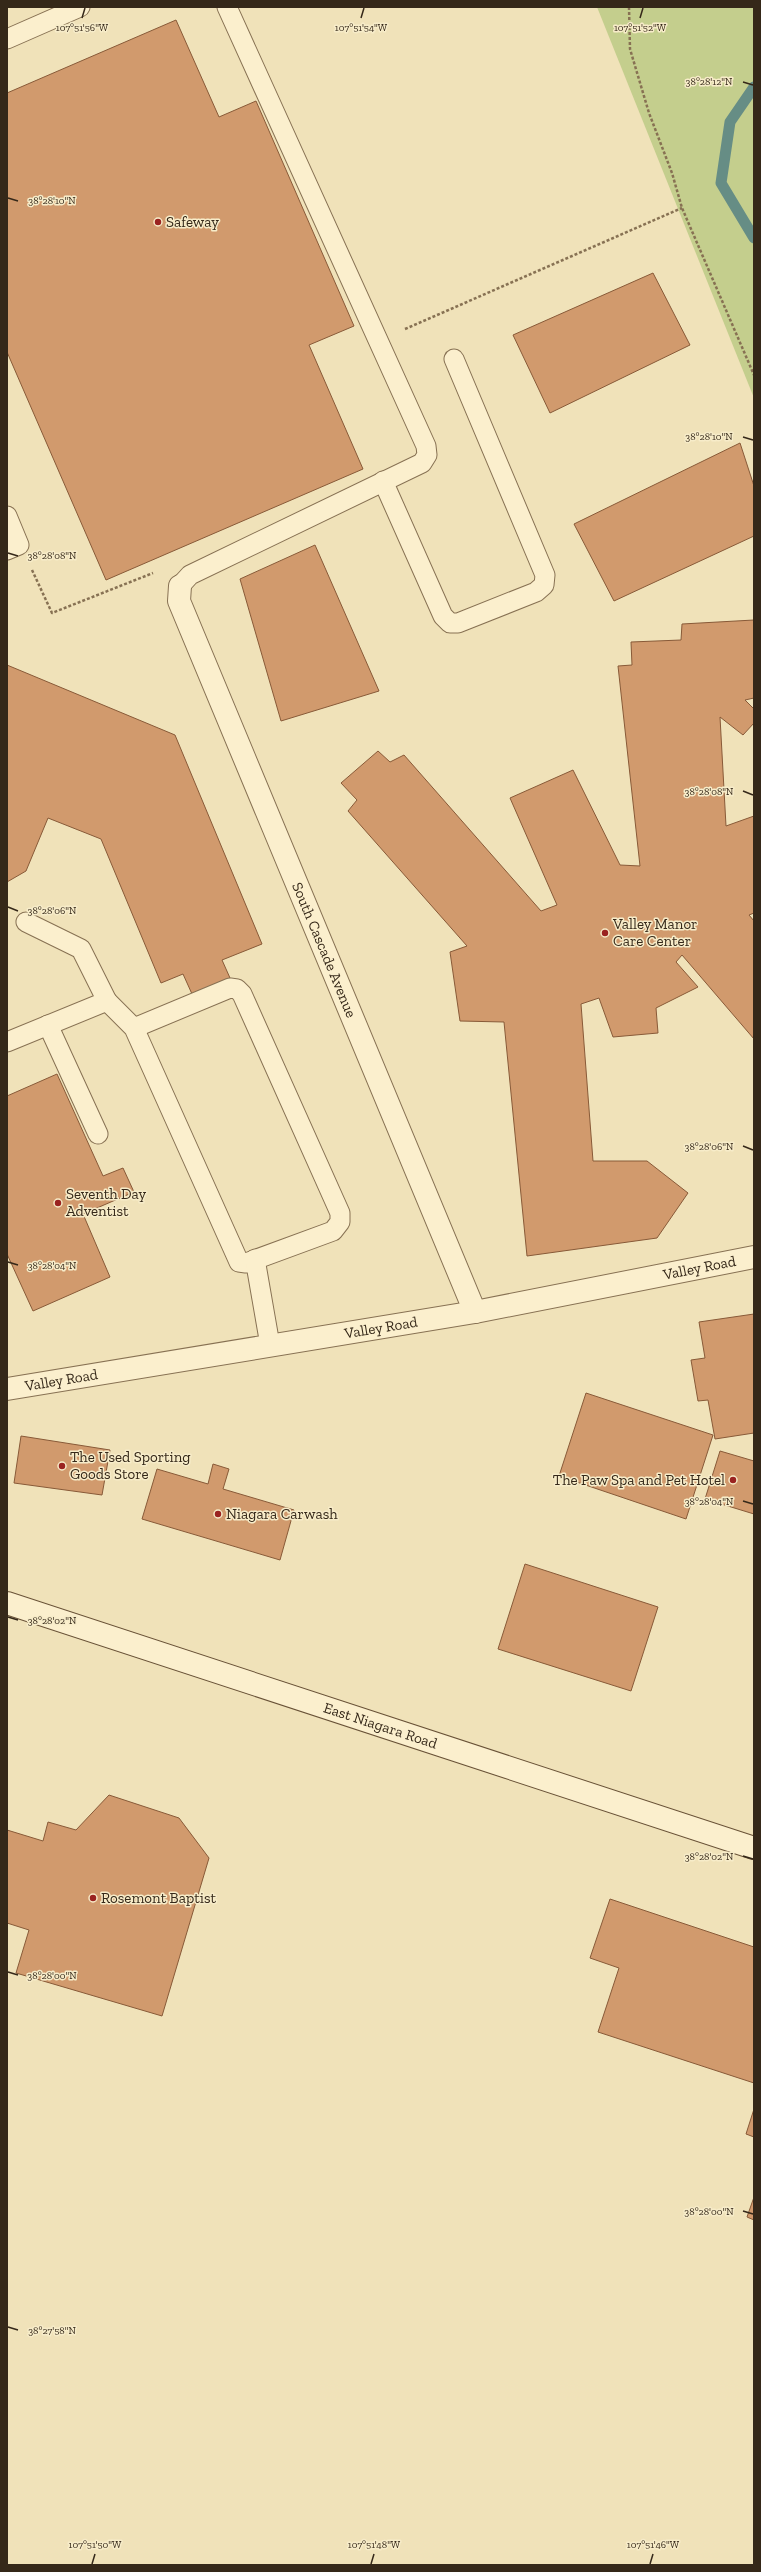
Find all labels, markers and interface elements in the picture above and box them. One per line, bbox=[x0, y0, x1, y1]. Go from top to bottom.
text: 107°51'56"W bbox=[56, 22, 109, 34]
text: 107°51'54"W bbox=[335, 22, 388, 34]
text: 107°51'52"W bbox=[614, 22, 667, 34]
text: 38°28'12"N bbox=[686, 76, 733, 88]
text: 38°28'10"N bbox=[28, 195, 76, 207]
place label: Safeway bbox=[166, 213, 219, 231]
marker: Safeway bbox=[153, 217, 163, 227]
text: 38°28'10"N bbox=[685, 431, 733, 443]
text: 38°28'08"N bbox=[28, 550, 77, 562]
text: 38°28'08"N bbox=[685, 786, 734, 798]
street label: South Cascade Avenue bbox=[288, 880, 360, 1020]
text: 38°28'06"N bbox=[28, 905, 77, 917]
place label: Valley Manor Care Center bbox=[612, 915, 697, 950]
marker: Valley Manor Care Center bbox=[600, 928, 610, 938]
text: 38°28'06"N bbox=[685, 1141, 734, 1153]
place label: Seventh Day Adventist bbox=[66, 1185, 146, 1220]
marker: Seventh Day Adventist bbox=[53, 1198, 63, 1208]
street label: Valley Road bbox=[660, 1252, 738, 1284]
text: 38°28'04"N bbox=[28, 1260, 77, 1272]
street label: Valley Road bbox=[342, 1312, 420, 1343]
street label: Valley Road bbox=[22, 1365, 100, 1395]
place label: The Used Sporting Goods Store bbox=[70, 1448, 191, 1483]
marker: The Used Sporting Goods Store bbox=[57, 1461, 67, 1471]
place label: The Paw Spa and Pet Hotel bbox=[553, 1471, 725, 1489]
marker: The Paw Spa and Pet Hotel bbox=[728, 1475, 738, 1485]
text: 38°28'04"N bbox=[685, 1496, 734, 1508]
place label: Niagara Carwash bbox=[226, 1505, 338, 1523]
marker: Niagara Carwash bbox=[213, 1509, 223, 1519]
text: 38°28'02"N bbox=[28, 1615, 77, 1627]
street label: East Niagara Road bbox=[321, 1698, 440, 1753]
text: 38°28'02"N bbox=[685, 1851, 734, 1863]
place label: Rosemont Baptist bbox=[101, 1889, 216, 1907]
marker: Rosemont Baptist bbox=[88, 1893, 98, 1903]
text: 38°28'00"N bbox=[27, 1970, 77, 1982]
text: 38°28'00"N bbox=[684, 2206, 734, 2218]
text: 38°27'58"N bbox=[28, 2325, 76, 2337]
text: 107°51'50"W bbox=[69, 2539, 122, 2551]
text: 107°51'48"W bbox=[348, 2539, 401, 2551]
text: 107°51'46"W bbox=[627, 2539, 680, 2551]

